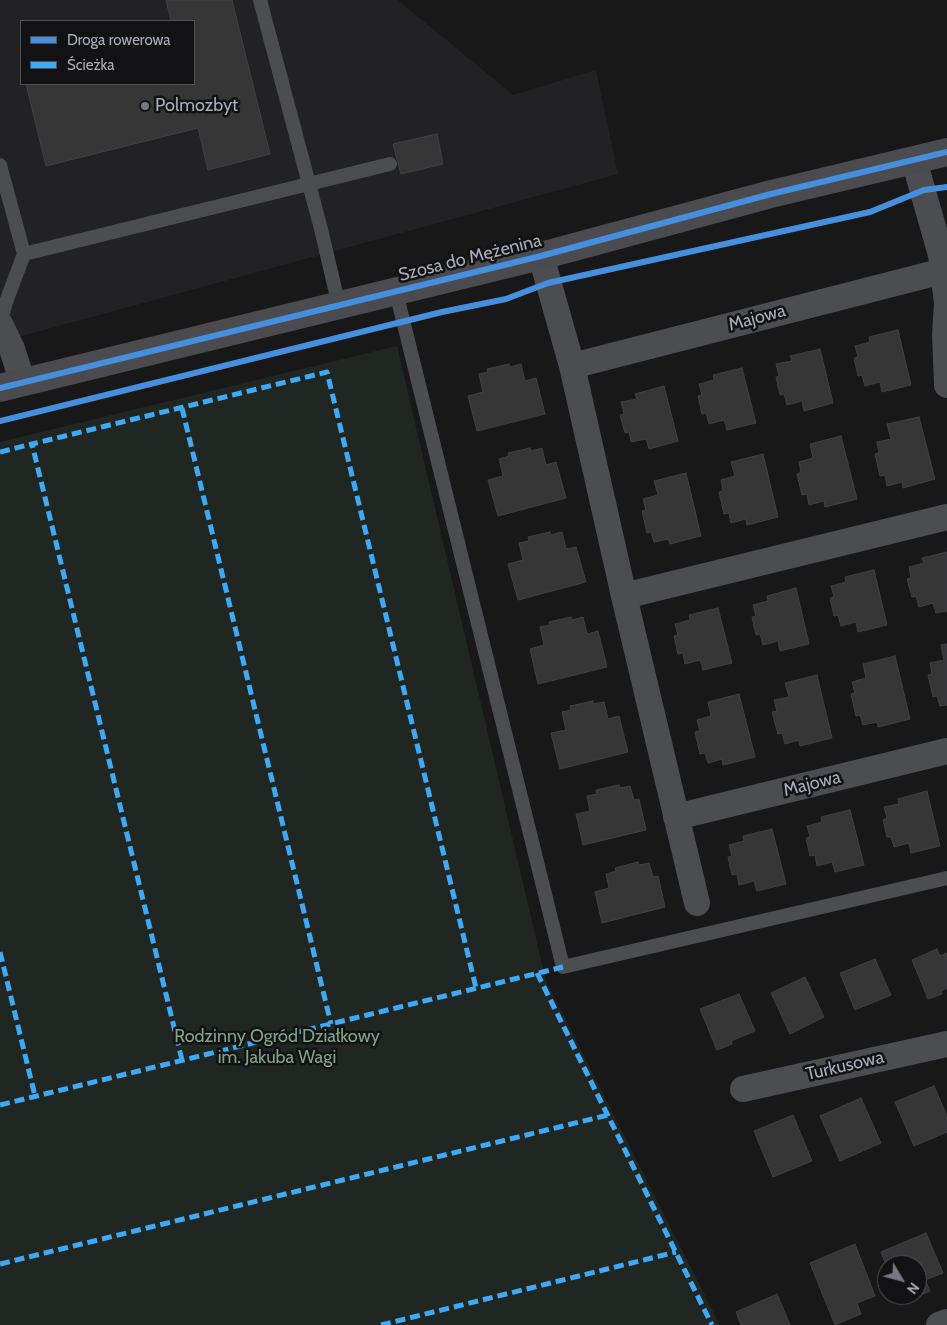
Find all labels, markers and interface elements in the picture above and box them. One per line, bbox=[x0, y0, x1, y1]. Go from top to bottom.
legend bbox=[20, 20, 195, 85]
text: Droga rowerowa bbox=[67, 31, 171, 49]
text: Ścieżka bbox=[67, 56, 114, 74]
place label: Polmozbyt bbox=[155, 95, 238, 117]
marker: Polmozbyt bbox=[139, 100, 151, 112]
street label: Szosa do Mężenina bbox=[396, 230, 544, 286]
street label: Majowa bbox=[726, 300, 788, 336]
street label: Majowa bbox=[781, 766, 843, 802]
park label: Rodzinny Ogród Działkowy im. Jakuba Wagi bbox=[174, 1026, 380, 1068]
street label: Turkusowa bbox=[804, 1047, 886, 1085]
north arrow bbox=[877, 1255, 927, 1305]
text: N bbox=[903, 1279, 923, 1298]

